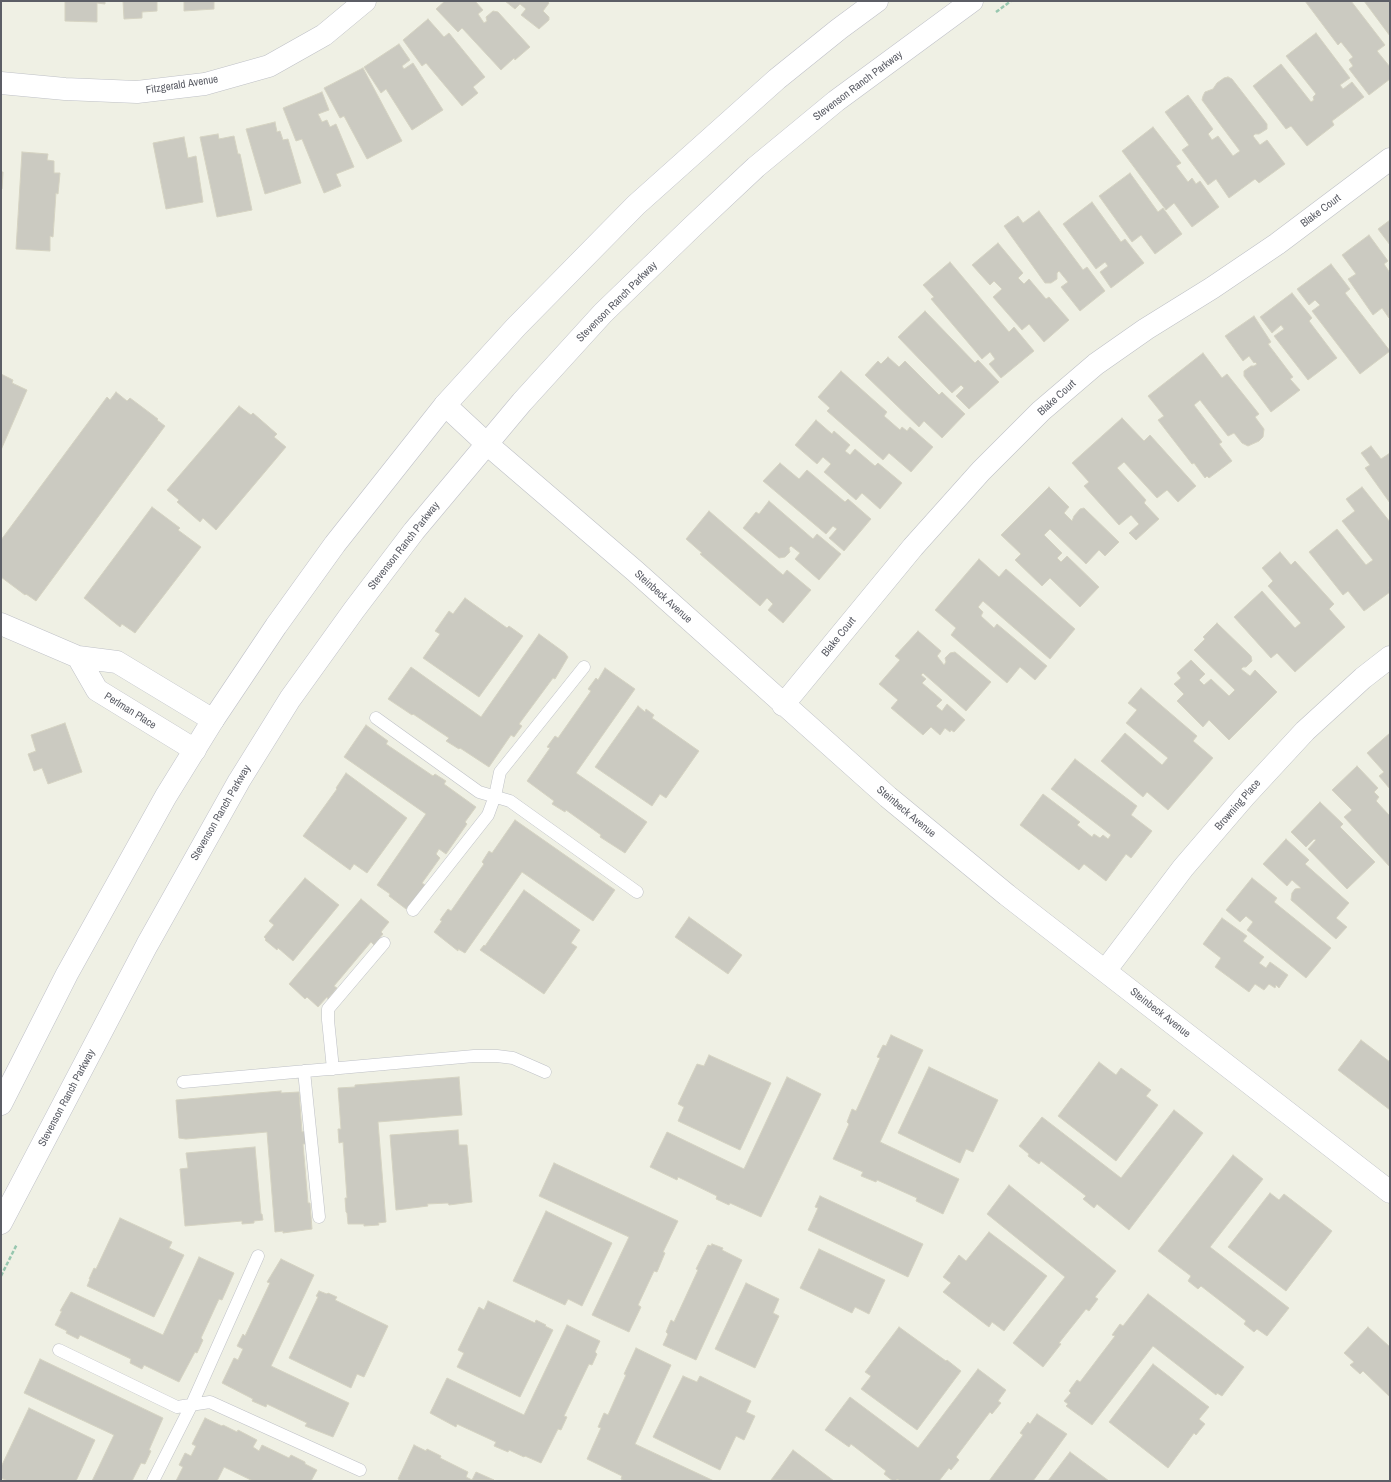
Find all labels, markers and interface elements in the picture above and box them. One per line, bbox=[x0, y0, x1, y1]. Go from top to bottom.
street label: Stevenson Ranch Parkway bbox=[811, 48, 905, 124]
street label: Fitzgerald Avenue bbox=[145, 73, 219, 97]
street label: Blake Court bbox=[1298, 192, 1344, 230]
street label: Stevenson Ranch Parkway bbox=[574, 259, 660, 345]
street label: Blake Court bbox=[1035, 377, 1079, 419]
street label: Stevenson Ranch Parkway bbox=[365, 499, 443, 593]
street label: Steinbeck Avenue bbox=[631, 568, 695, 626]
street label: Blake Court bbox=[819, 615, 859, 659]
street label: Perlman Place bbox=[102, 690, 158, 732]
street label: Stevenson Ranch Parkway bbox=[188, 763, 254, 863]
street label: Browning Place bbox=[1212, 777, 1264, 833]
street label: Steinbeck Avenue bbox=[874, 783, 938, 841]
street label: Steinbeck Avenue bbox=[1127, 985, 1193, 1041]
street label: Stevenson Ranch Parkway bbox=[36, 1047, 98, 1149]

